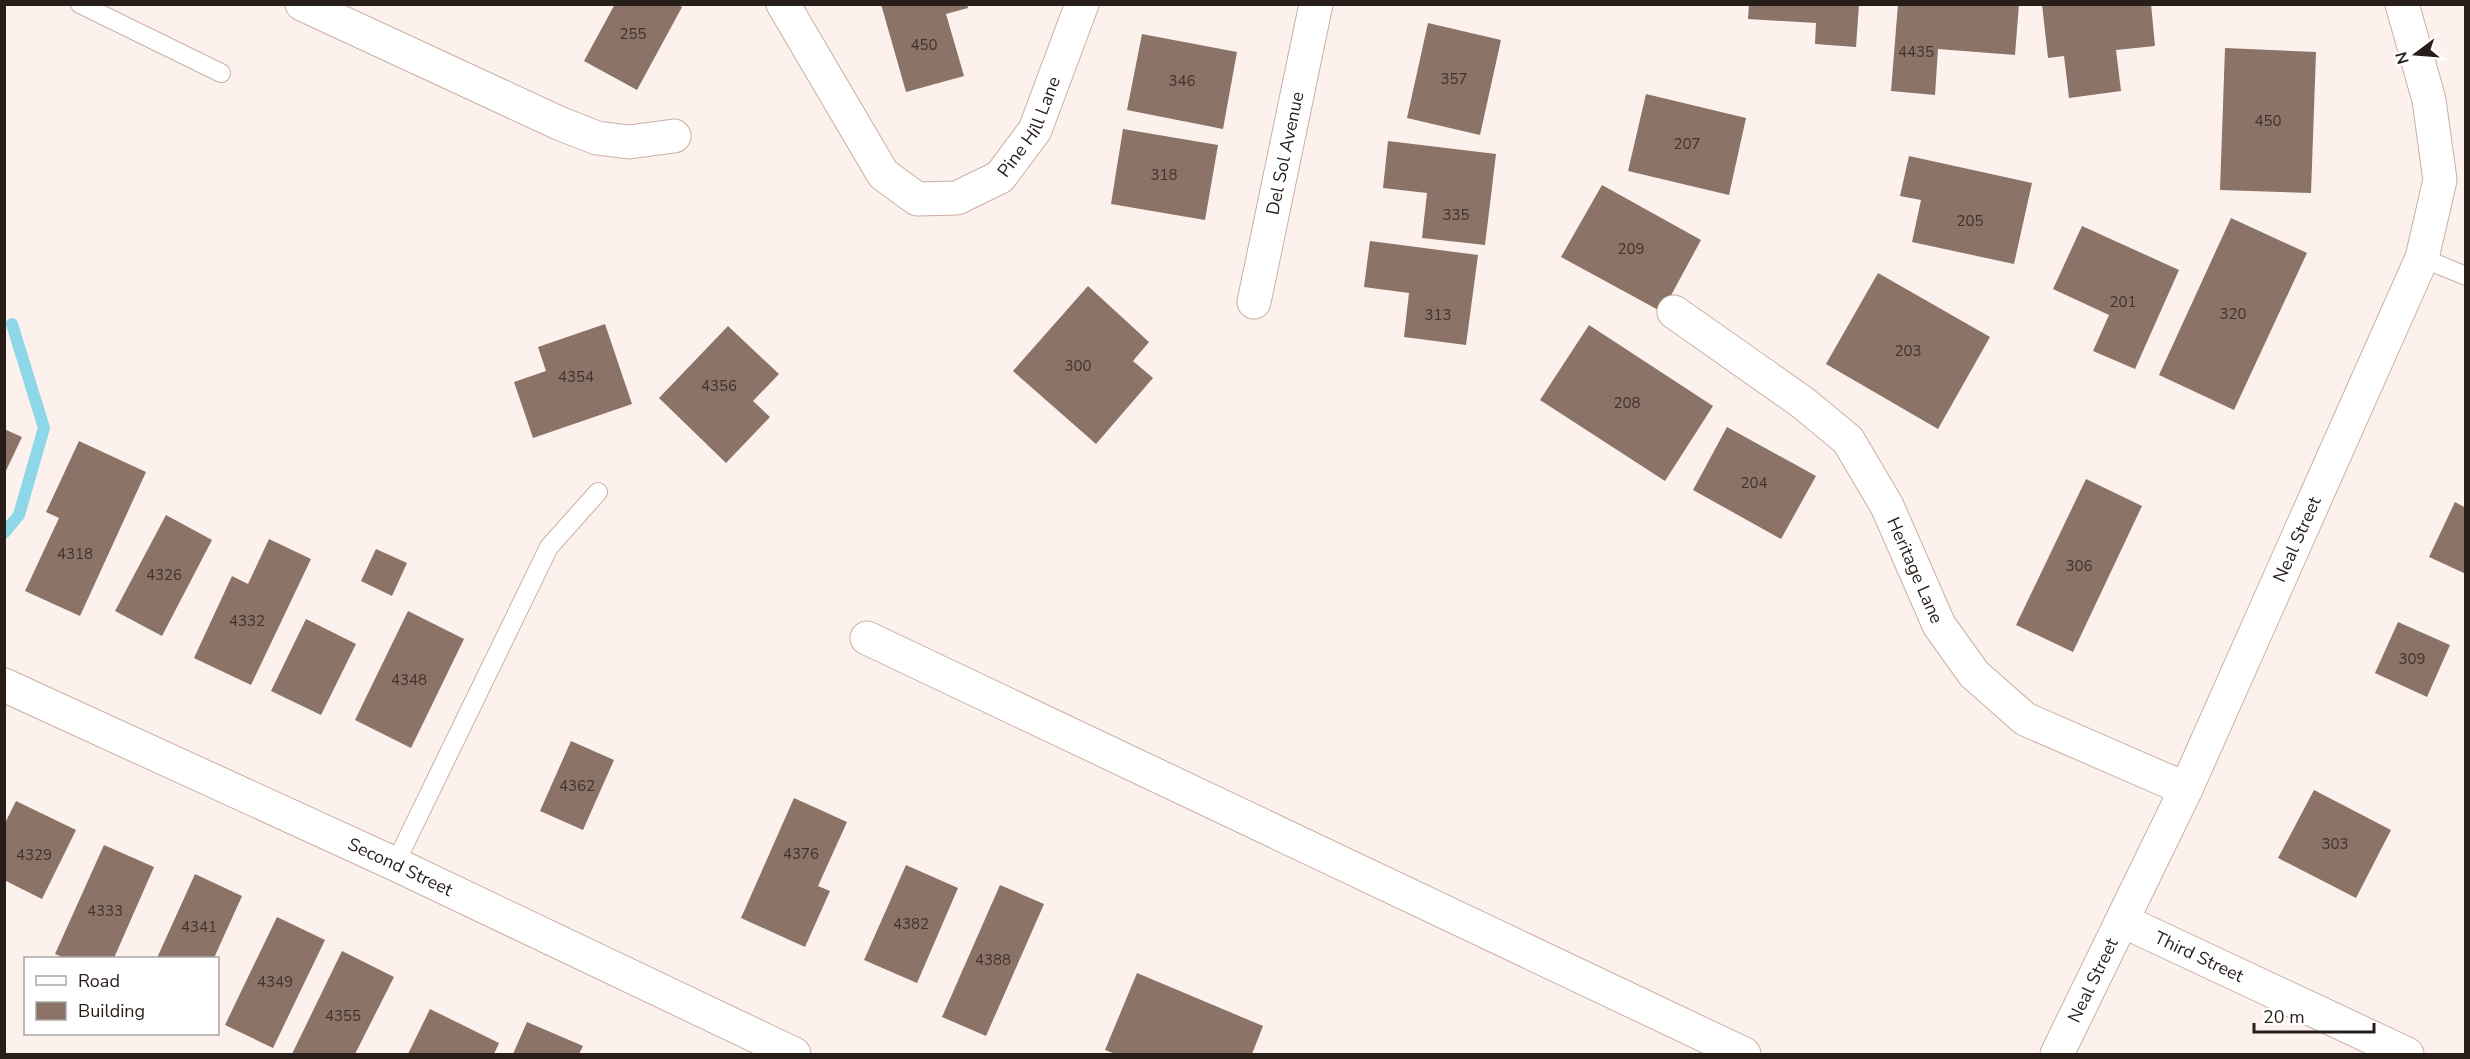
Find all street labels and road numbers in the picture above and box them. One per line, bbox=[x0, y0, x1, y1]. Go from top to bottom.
street label: Pine Hill Lane bbox=[992, 73, 1066, 182]
street label: Del Sol Avenue bbox=[1260, 89, 1309, 217]
street label: Neal Street bbox=[2267, 492, 2327, 586]
street label: Heritage Lane bbox=[1881, 513, 1949, 627]
street label: Second Street bbox=[344, 832, 457, 902]
street label: Third Street bbox=[2151, 925, 2248, 988]
street label: Neal Street bbox=[2062, 933, 2124, 1027]

